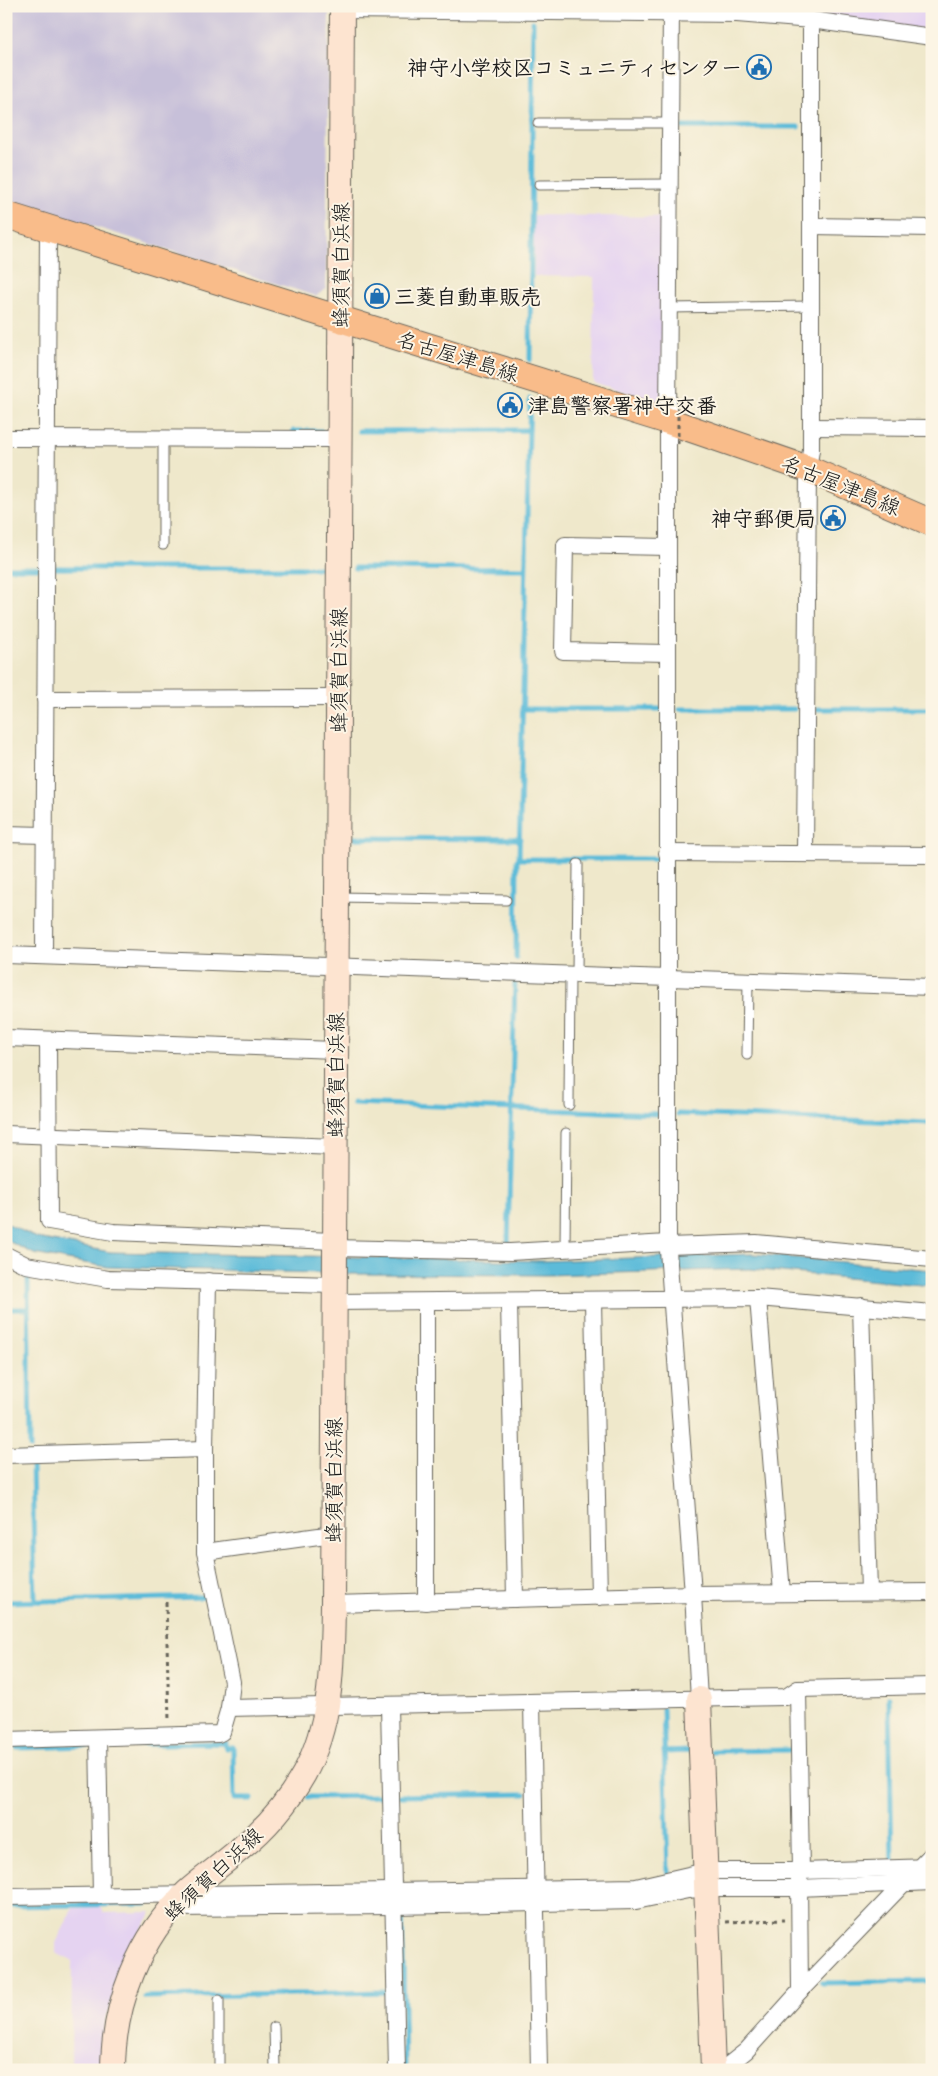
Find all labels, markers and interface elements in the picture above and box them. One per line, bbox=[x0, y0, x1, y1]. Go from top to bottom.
public building icon: 神守小学校区コミュニティセンター bbox=[746, 54, 772, 80]
place label: 神守小学校区コミュニティセンター bbox=[407, 55, 742, 80]
street label: 蜂須賀白浜線 bbox=[328, 202, 353, 328]
shop icon: 三菱自動車販売 bbox=[364, 283, 390, 309]
place label: 三菱自動車販売 bbox=[394, 284, 541, 309]
street label: 名古屋津島線 bbox=[394, 326, 522, 386]
public building icon: 津島警察署神守交番 bbox=[497, 392, 523, 418]
place label: 津島警察署神守交番 bbox=[528, 393, 717, 418]
street label: 名古屋津島線 bbox=[778, 450, 904, 520]
public building icon: 神守郵便局 bbox=[820, 505, 846, 531]
place label: 神守郵便局 bbox=[711, 506, 816, 531]
street label: 蜂須賀白浜線 bbox=[326, 607, 351, 733]
street label: 蜂須賀白浜線 bbox=[323, 1012, 348, 1138]
street label: 蜂須賀白浜線 bbox=[321, 1417, 346, 1543]
street label: 蜂須賀白浜線 bbox=[158, 1822, 268, 1926]

